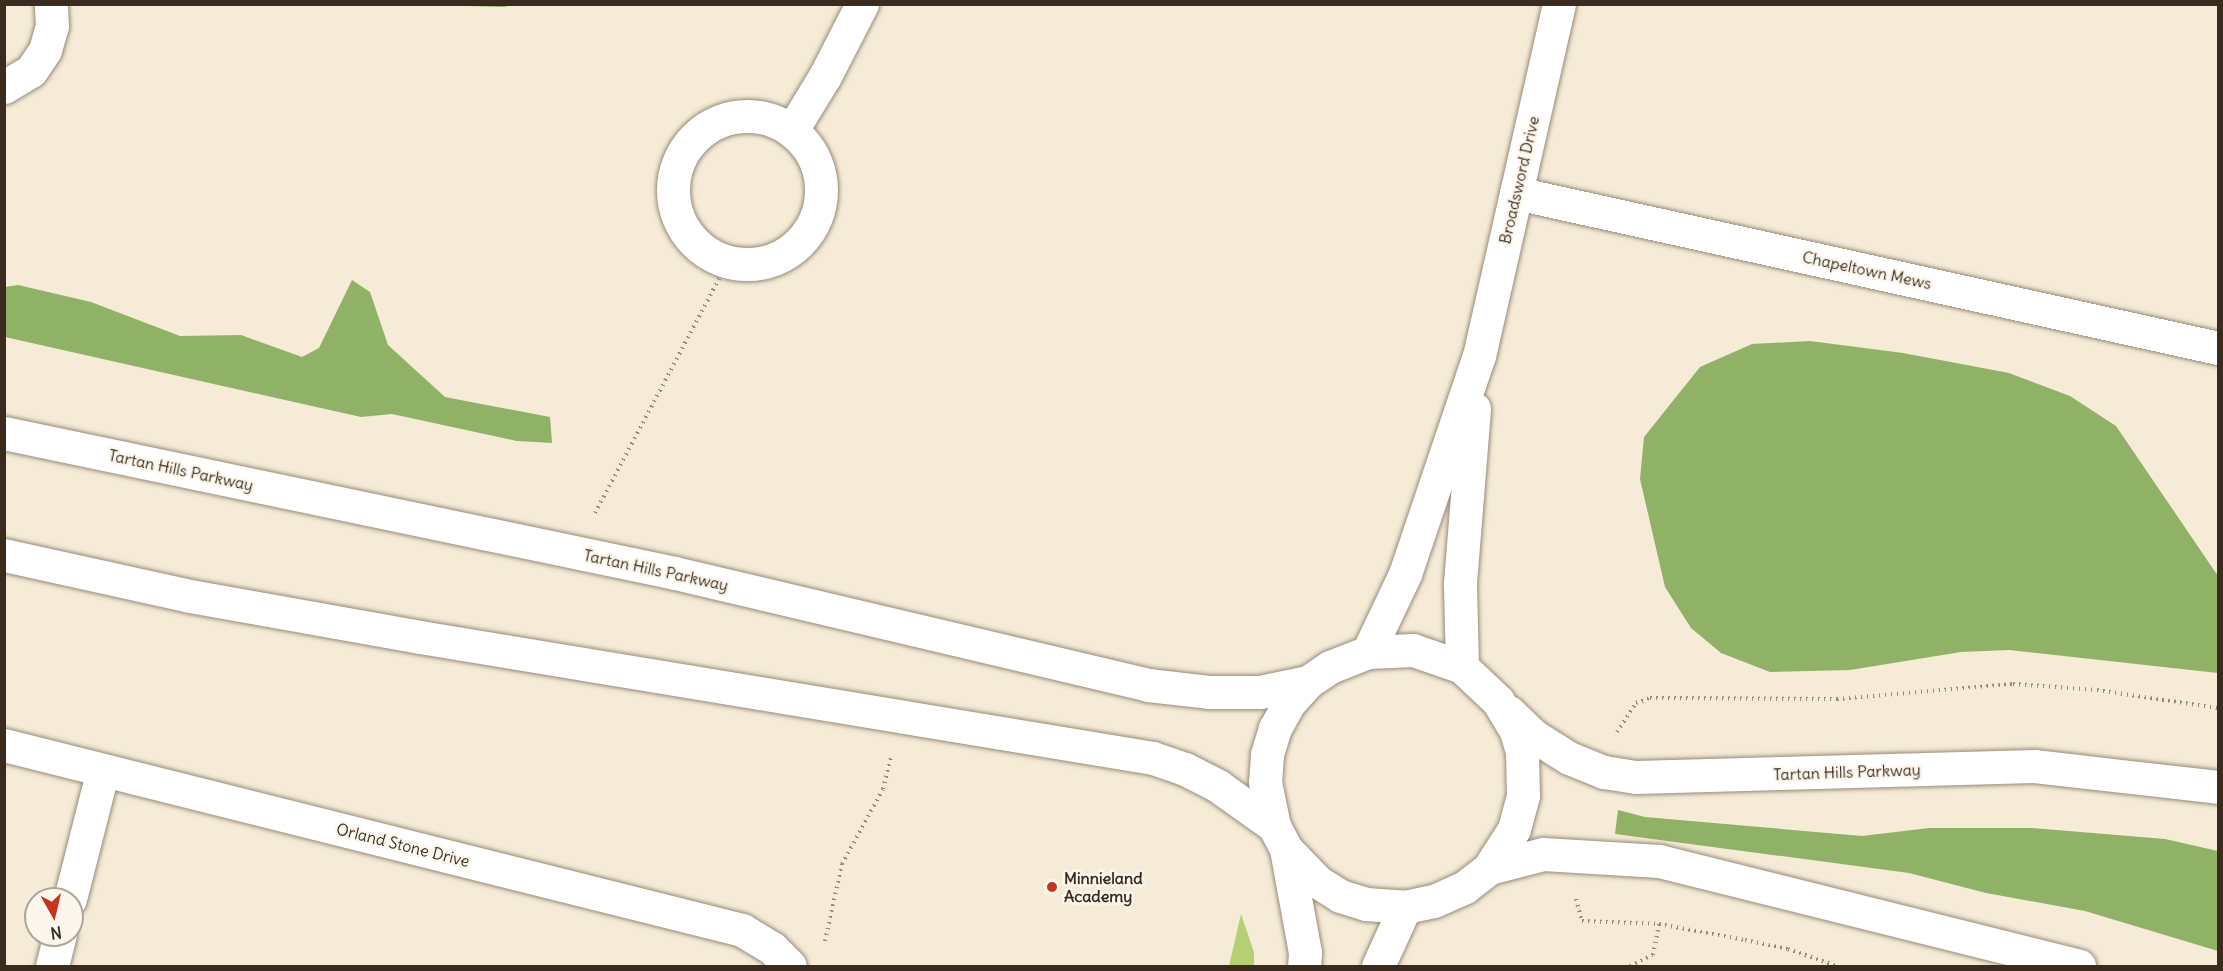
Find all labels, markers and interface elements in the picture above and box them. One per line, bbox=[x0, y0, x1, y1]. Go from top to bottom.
street label: Broadsword Drive bbox=[1495, 114, 1543, 246]
street label: Chapeltown Mews bbox=[1801, 247, 1933, 293]
street label: Tartan Hills Parkway bbox=[107, 445, 255, 495]
street label: Tartan Hills Parkway bbox=[582, 545, 730, 595]
street label: Tartan Hills Parkway bbox=[1773, 760, 1921, 784]
street label: Orland Stone Drive bbox=[334, 819, 472, 871]
place label: Minnieland Academy bbox=[1064, 868, 1143, 906]
marker: Minnieland Academy bbox=[1045, 880, 1059, 894]
north arrow bbox=[24, 887, 84, 947]
text: N bbox=[49, 922, 63, 944]

